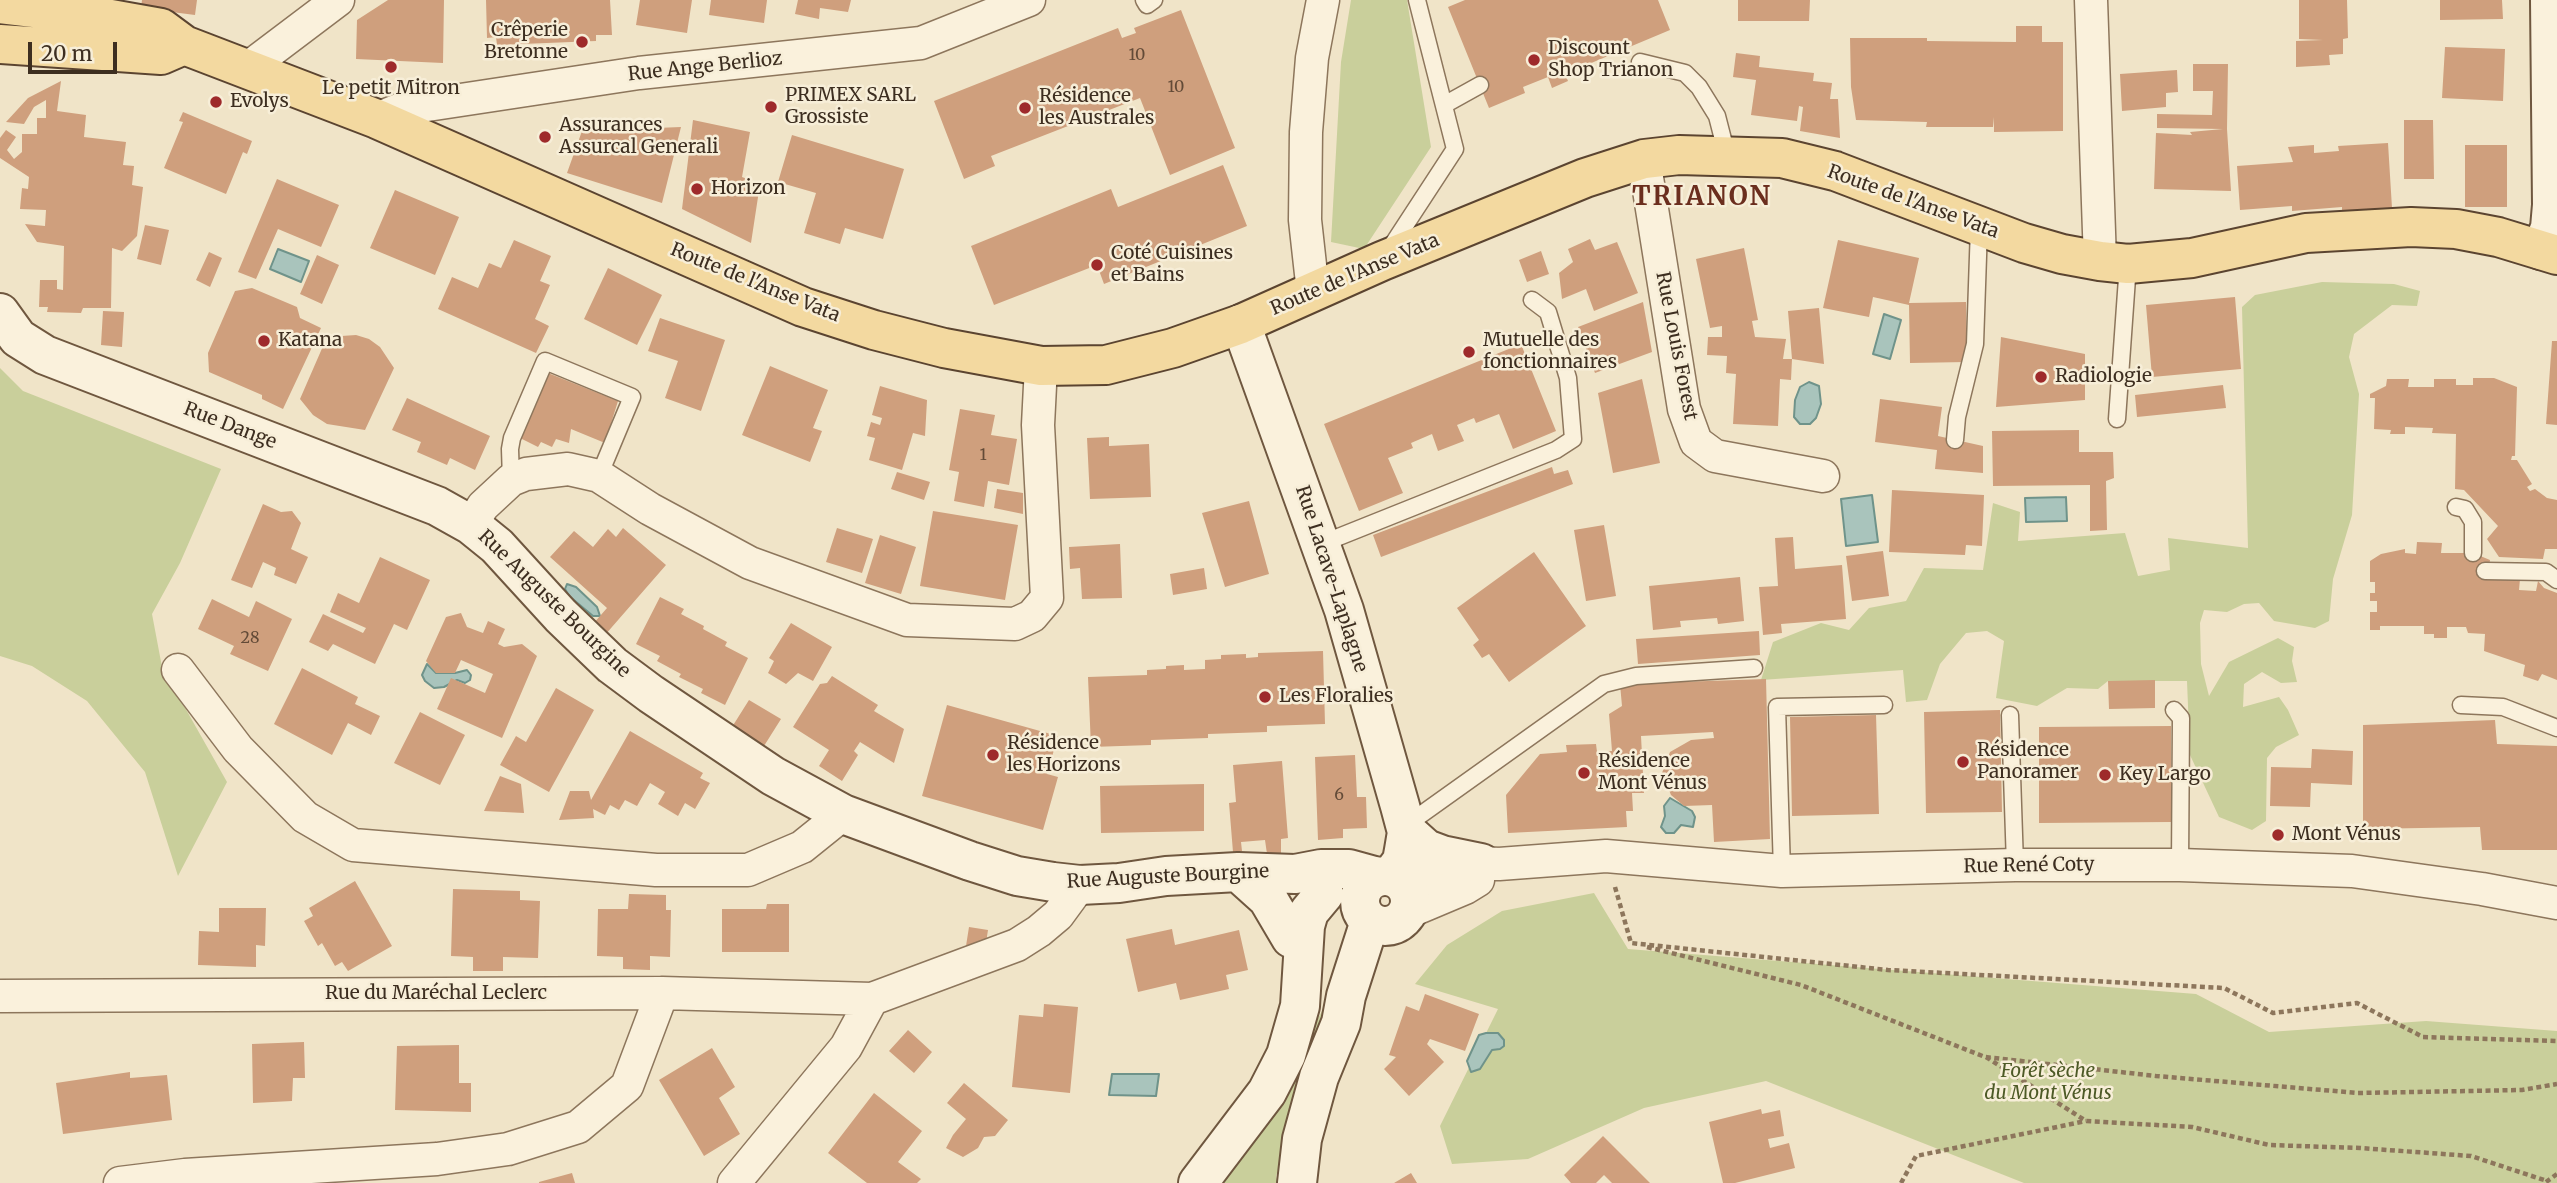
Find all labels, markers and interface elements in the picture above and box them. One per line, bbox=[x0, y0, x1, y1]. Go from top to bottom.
place label: Crêperie Bretonne bbox=[484, 20, 568, 64]
scale bar bbox=[32, 28, 121, 72]
marker: Crêperie Bretonne bbox=[574, 34, 590, 50]
place label: Discount Shop Trianon bbox=[1548, 38, 1673, 82]
text: 20 m bbox=[41, 40, 92, 67]
house number: 10 bbox=[1129, 45, 1145, 65]
street label: Rue Ange Berlioz bbox=[627, 48, 783, 86]
marker: Discount Shop Trianon bbox=[1526, 52, 1542, 68]
marker: Le petit Mitron bbox=[383, 59, 399, 75]
house number: 10 bbox=[1168, 77, 1184, 97]
place label: Le petit Mitron bbox=[322, 78, 460, 100]
place label: PRIMEX SARL Grossiste bbox=[785, 85, 916, 129]
place label: Résidence les Australes bbox=[1039, 86, 1154, 130]
place label: Evolys bbox=[230, 91, 289, 113]
marker: Evolys bbox=[208, 94, 224, 110]
marker: PRIMEX SARL Grossiste bbox=[763, 99, 779, 115]
marker: Résidence les Australes bbox=[1017, 100, 1033, 116]
place label: Assurances Assurcal Generali bbox=[559, 115, 718, 159]
marker: Assurances Assurcal Generali bbox=[537, 129, 553, 145]
street label: Route de l'Anse Vata bbox=[1824, 160, 2002, 244]
place label: Horizon bbox=[711, 178, 786, 200]
marker: Horizon bbox=[689, 181, 705, 197]
district label: TRIANON bbox=[1633, 182, 1771, 214]
street label: Route de l'Anse Vata bbox=[1267, 229, 1443, 321]
street label: Route de l'Anse Vata bbox=[667, 239, 843, 327]
place label: Coté Cuisines et Bains bbox=[1111, 243, 1233, 287]
marker: Coté Cuisines et Bains bbox=[1089, 257, 1105, 273]
street label: Rue Louis Forest bbox=[1650, 270, 1702, 422]
place label: Katana bbox=[278, 330, 342, 352]
place label: Mutuelle des fonctionnaires bbox=[1483, 330, 1617, 374]
marker: Katana bbox=[256, 333, 272, 349]
marker: Mutuelle des fonctionnaires bbox=[1461, 344, 1477, 360]
place label: Radiologie bbox=[2055, 366, 2152, 388]
marker: Radiologie bbox=[2033, 369, 2049, 385]
street label: Rue Dange bbox=[180, 398, 280, 454]
house number: 1 bbox=[979, 445, 987, 465]
street label: Rue Lacave-Laplagne bbox=[1290, 483, 1372, 675]
street label: Rue Auguste Bourgine bbox=[473, 525, 635, 683]
house number: 28 bbox=[241, 628, 259, 648]
place label: Les Floralies bbox=[1279, 686, 1393, 708]
marker: Les Floralies bbox=[1257, 689, 1273, 705]
place label: Résidence les Horizons bbox=[1007, 733, 1121, 777]
place label: Résidence Panoramer bbox=[1977, 740, 2078, 784]
marker: Résidence les Horizons bbox=[985, 747, 1001, 763]
place label: Résidence Mont Vénus bbox=[1598, 751, 1707, 795]
marker: Résidence Panoramer bbox=[1955, 754, 1971, 770]
place label: Key Largo bbox=[2119, 764, 2211, 786]
marker: Résidence Mont Vénus bbox=[1576, 765, 1592, 781]
marker: Key Largo bbox=[2097, 767, 2113, 783]
house number: 6 bbox=[1334, 785, 1344, 805]
place label: Mont Vénus bbox=[2292, 824, 2401, 846]
marker: Mont Vénus bbox=[2270, 827, 2286, 843]
street label: Rue René Coty bbox=[1963, 853, 2095, 879]
street label: Rue Auguste Bourgine bbox=[1066, 860, 1270, 894]
street label: Rue du Maréchal Leclerc bbox=[325, 983, 547, 1005]
park label: Forêt sèche du Mont Vénus bbox=[1984, 1061, 2112, 1105]

